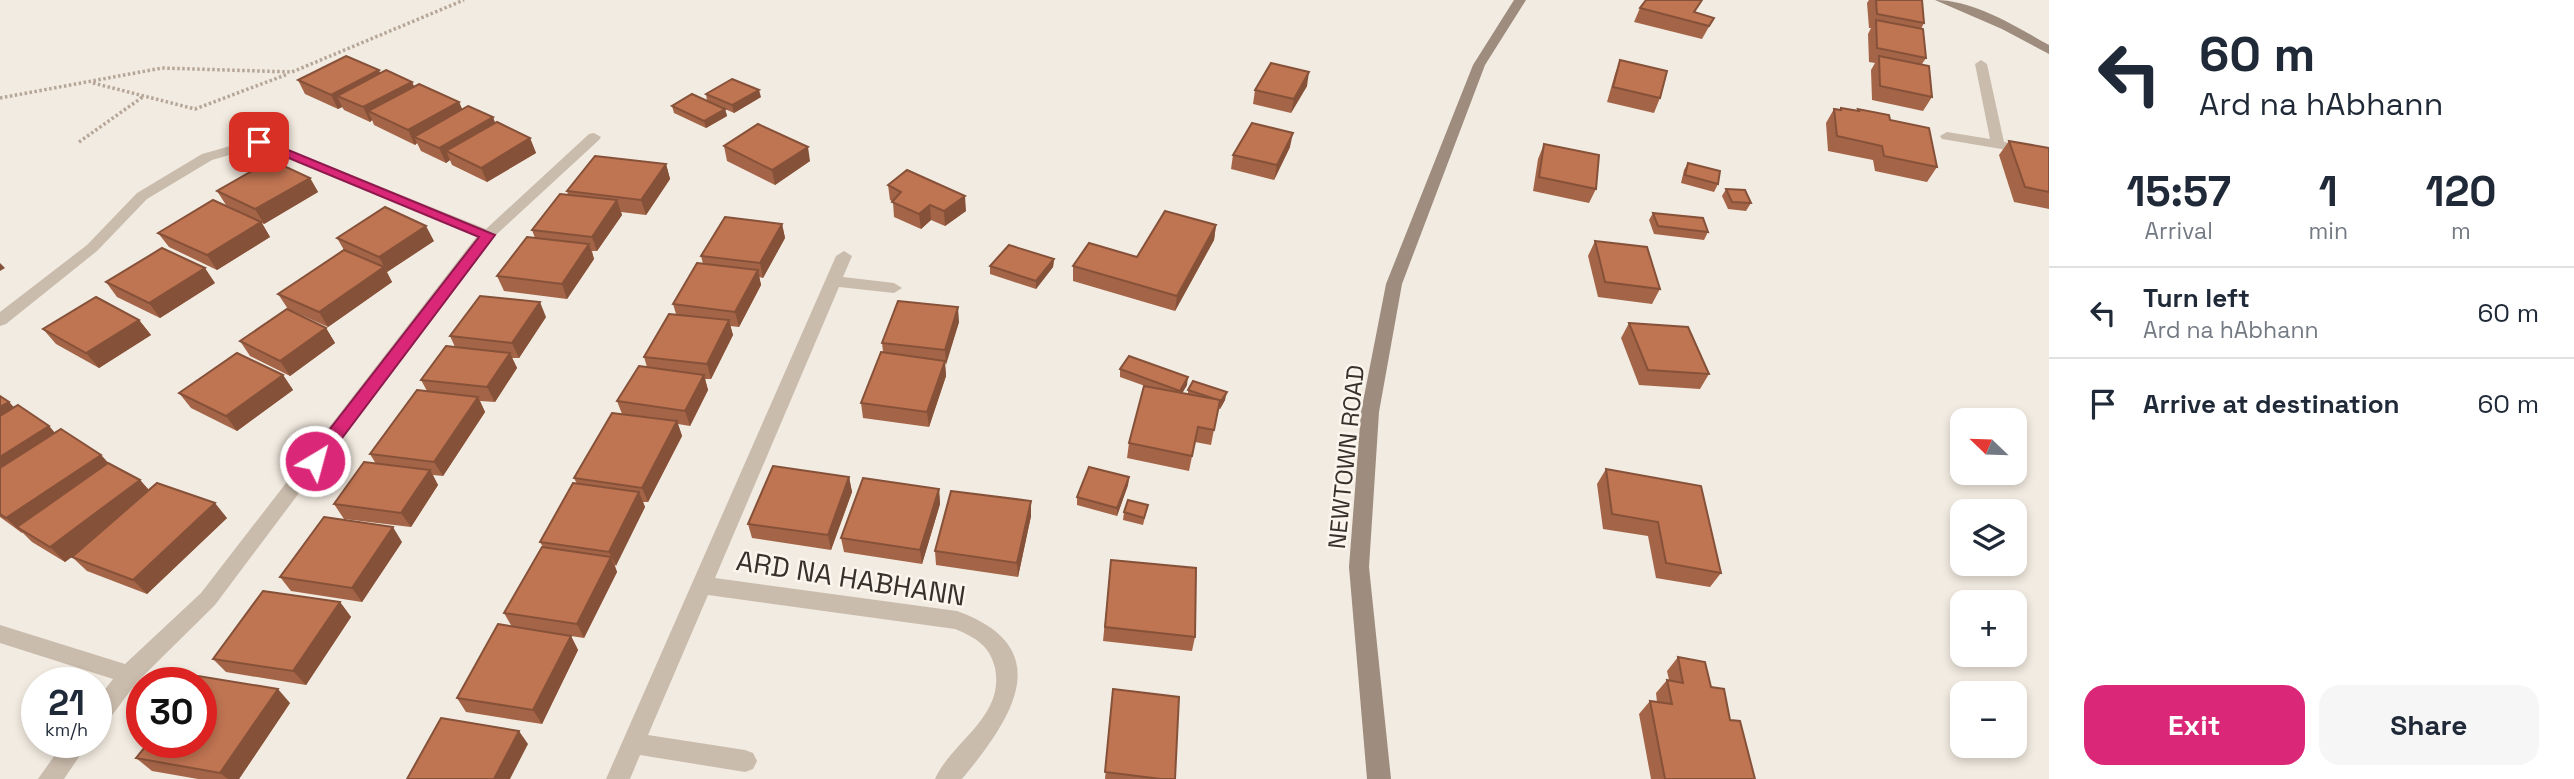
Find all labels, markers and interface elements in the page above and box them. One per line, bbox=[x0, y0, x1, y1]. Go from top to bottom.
text: 60 m bbox=[2199, 23, 2315, 85]
icon: left bbox=[2084, 28, 2175, 119]
text: Ard na hAbhann bbox=[2199, 84, 2443, 124]
pin bbox=[229, 112, 289, 172]
icon: arrive bbox=[240, 123, 278, 161]
text: 15:57 bbox=[2126, 165, 2231, 218]
text: 1 bbox=[2319, 165, 2338, 218]
text: 120 bbox=[2425, 165, 2497, 218]
text: Arrival bbox=[2145, 216, 2213, 246]
text: min bbox=[2308, 216, 2348, 246]
text: m bbox=[2451, 216, 2471, 246]
text: Turn left bbox=[2143, 281, 2250, 315]
icon: left bbox=[2084, 294, 2122, 332]
text: 60 m bbox=[2477, 296, 2539, 330]
text: Ard na hAbhann bbox=[2143, 315, 2319, 345]
street label: NEWTOWN ROAD bbox=[1321, 363, 1371, 551]
icon: arrive bbox=[2084, 385, 2122, 423]
text: Arrive at destination bbox=[2143, 387, 2400, 421]
text: 60 m bbox=[2477, 387, 2539, 421]
north arrow bbox=[1950, 408, 2026, 485]
map controls bbox=[1950, 408, 2027, 758]
position arrow bbox=[278, 424, 352, 498]
button: layers bbox=[1950, 499, 2027, 576]
street label: ARD NA HABHANN bbox=[734, 542, 968, 614]
button: + bbox=[1950, 590, 2027, 667]
speed limit sign: 30 bbox=[126, 667, 217, 758]
text: 21 bbox=[48, 681, 85, 725]
button: − bbox=[1950, 681, 2027, 758]
button: Exit bbox=[2084, 685, 2305, 765]
button: Share bbox=[2319, 685, 2539, 765]
text: km/h bbox=[45, 718, 88, 741]

